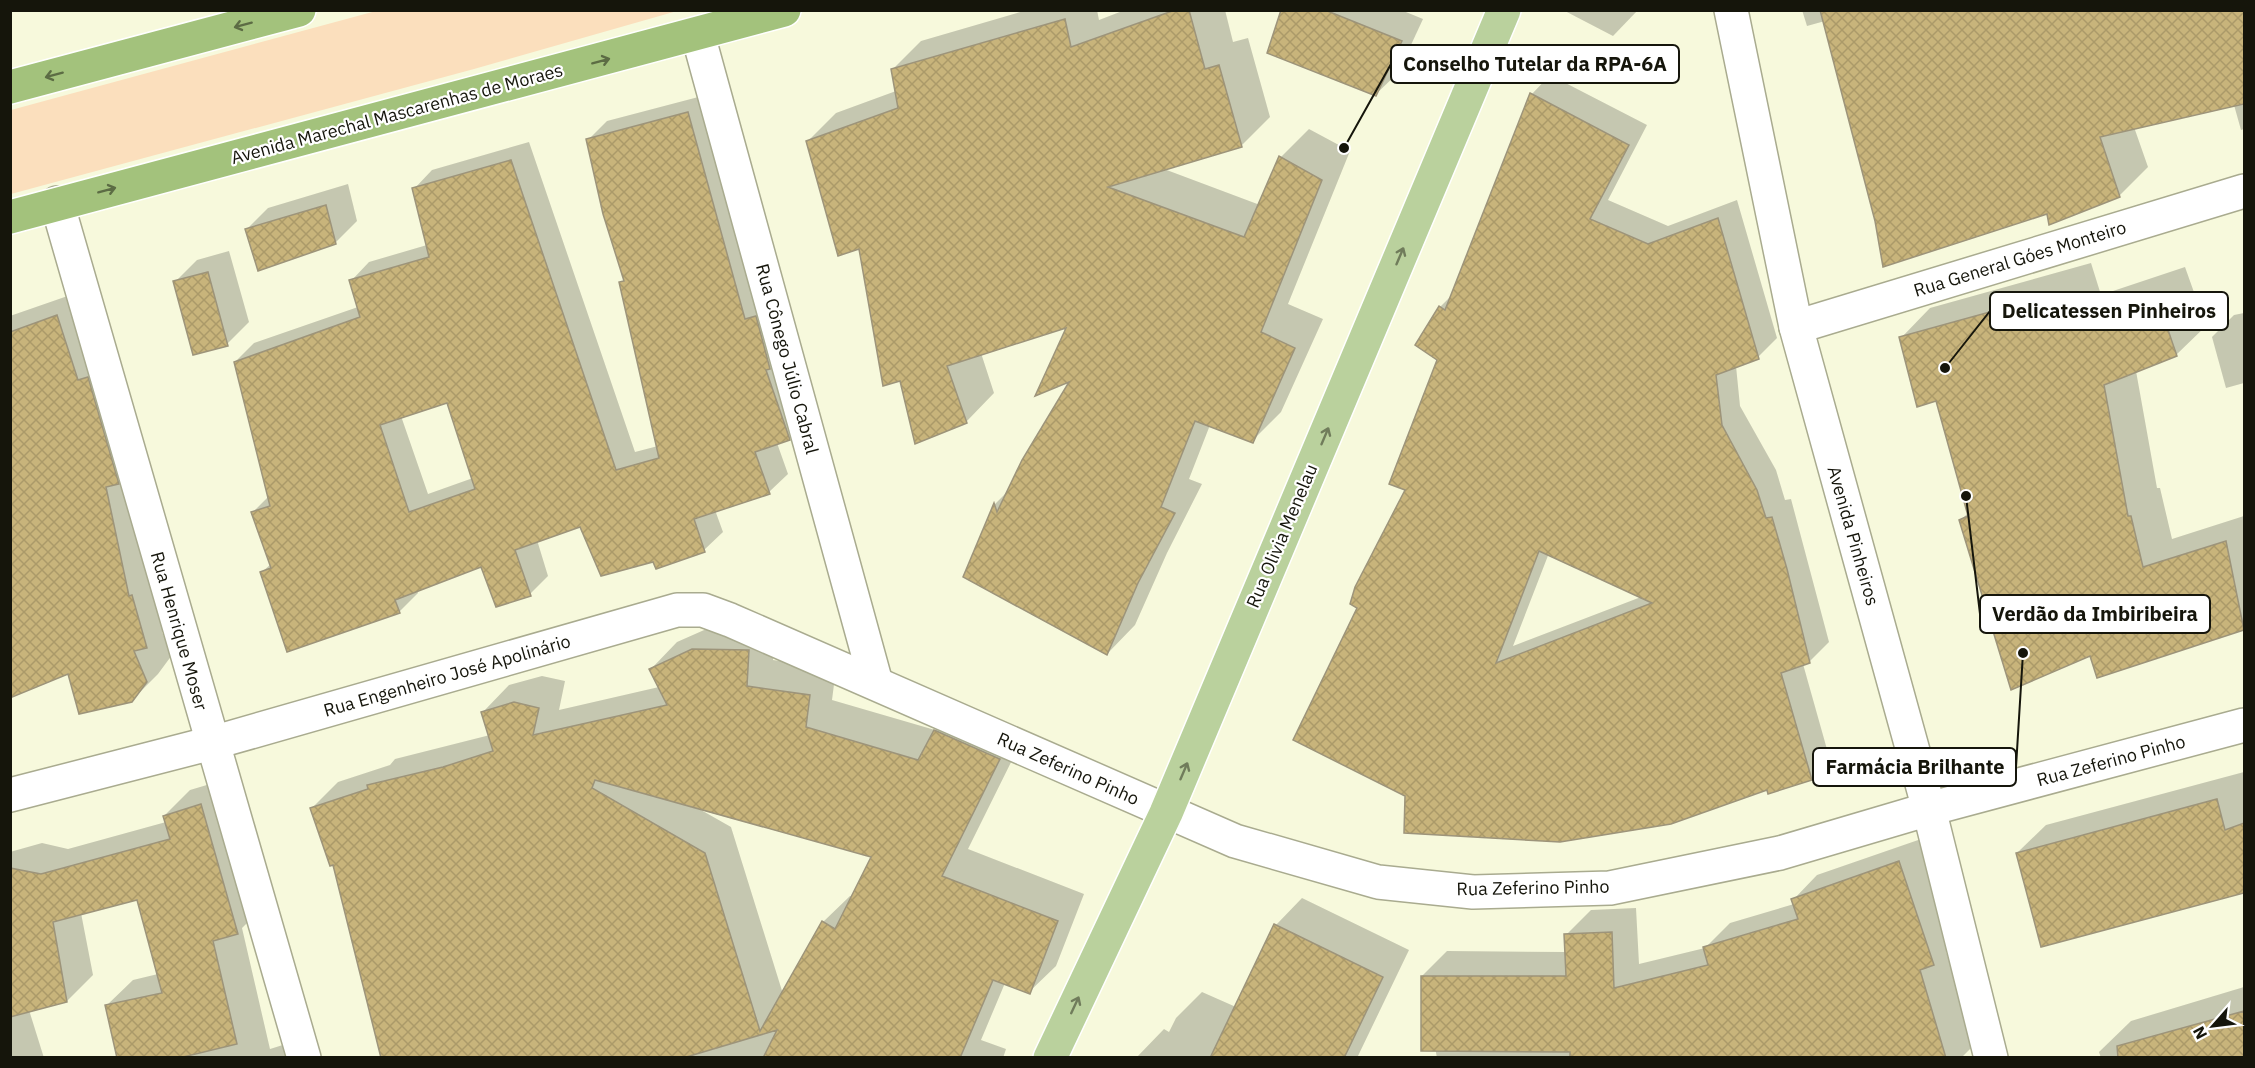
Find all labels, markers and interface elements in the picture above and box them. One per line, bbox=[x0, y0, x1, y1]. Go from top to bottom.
one-way arrow bbox=[234, 20, 253, 32]
callout: Conselho Tutelar da RPA-6A bbox=[1391, 45, 1679, 83]
text: Conselho Tutelar da RPA-6A bbox=[1403, 50, 1667, 77]
one-way arrow bbox=[591, 55, 610, 66]
street label: Avenida Marechal Mascarenhas de Moraes bbox=[228, 58, 565, 169]
one-way arrow bbox=[45, 70, 64, 81]
one-way arrow bbox=[97, 184, 116, 196]
street label: Rua General Góes Monteiro bbox=[1911, 215, 2129, 302]
one-way arrow bbox=[1395, 248, 1406, 266]
street label: Rua Cônego Júlio Cabral bbox=[751, 261, 824, 457]
callout: Delicatessen Pinheiros bbox=[1990, 292, 2228, 330]
text: Delicatessen Pinheiros bbox=[2002, 297, 2216, 324]
one-way arrow bbox=[1320, 427, 1331, 446]
street label: Rua Olivia Menelau bbox=[1241, 460, 1322, 611]
street label: Avenida Pinheiros bbox=[1823, 463, 1884, 608]
street label: Rua Henrique Moser bbox=[146, 549, 213, 713]
callout: Verdão da Imbiribeira bbox=[1980, 595, 2210, 633]
text: Verdão da Imbiribeira bbox=[1992, 600, 2198, 627]
street label: Rua Engenheiro José Apolinário bbox=[321, 629, 573, 722]
street label: Rua Zeferino Pinho bbox=[994, 727, 1143, 810]
street label: Rua Zeferino Pinho bbox=[2034, 730, 2188, 791]
callout: Farmácia Brilhante bbox=[1813, 748, 2016, 786]
text: Farmácia Brilhante bbox=[1825, 753, 2005, 780]
one-way arrow bbox=[1179, 762, 1190, 780]
street label: Rua Zeferino Pinho bbox=[1456, 875, 1610, 900]
one-way arrow bbox=[1070, 996, 1082, 1014]
north arrow bbox=[2183, 996, 2243, 1056]
text: N bbox=[2188, 1023, 2211, 1043]

